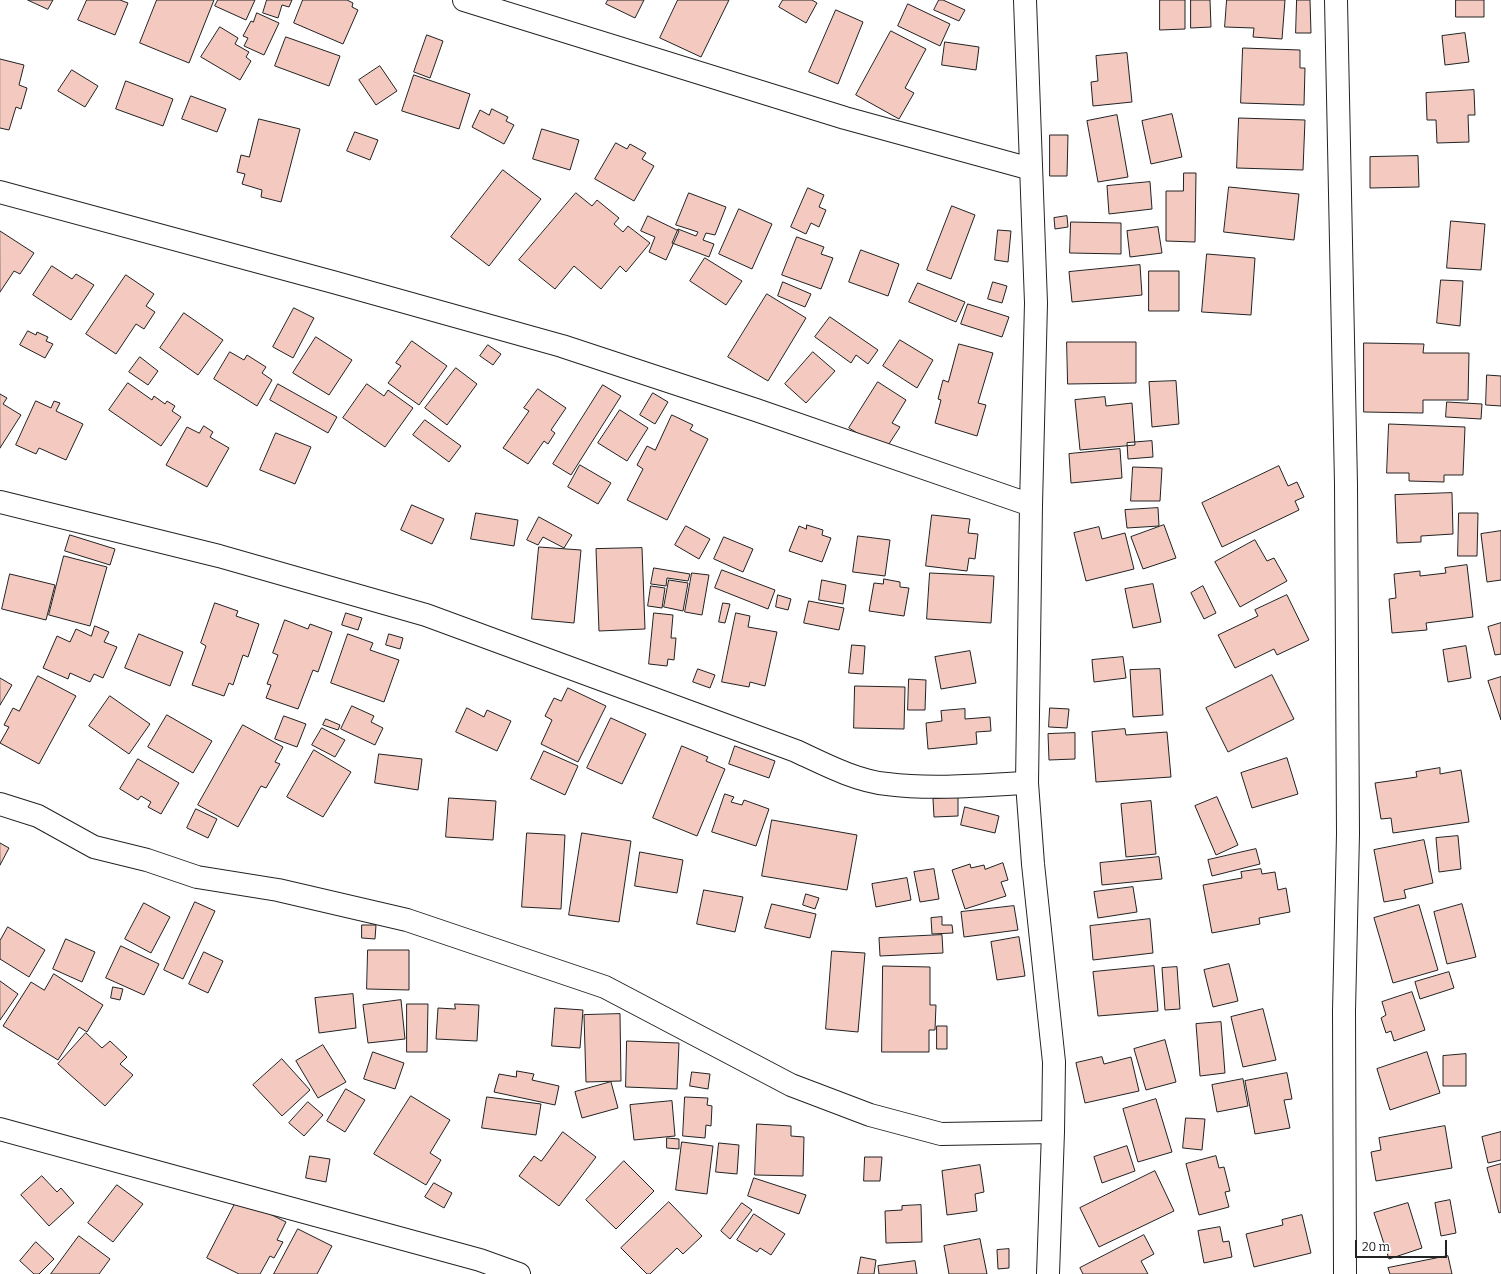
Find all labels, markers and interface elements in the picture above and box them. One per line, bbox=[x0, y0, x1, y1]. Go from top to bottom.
scale bar bbox=[1357, 1232, 1449, 1258]
text: 20 m bbox=[1362, 1240, 1390, 1254]

